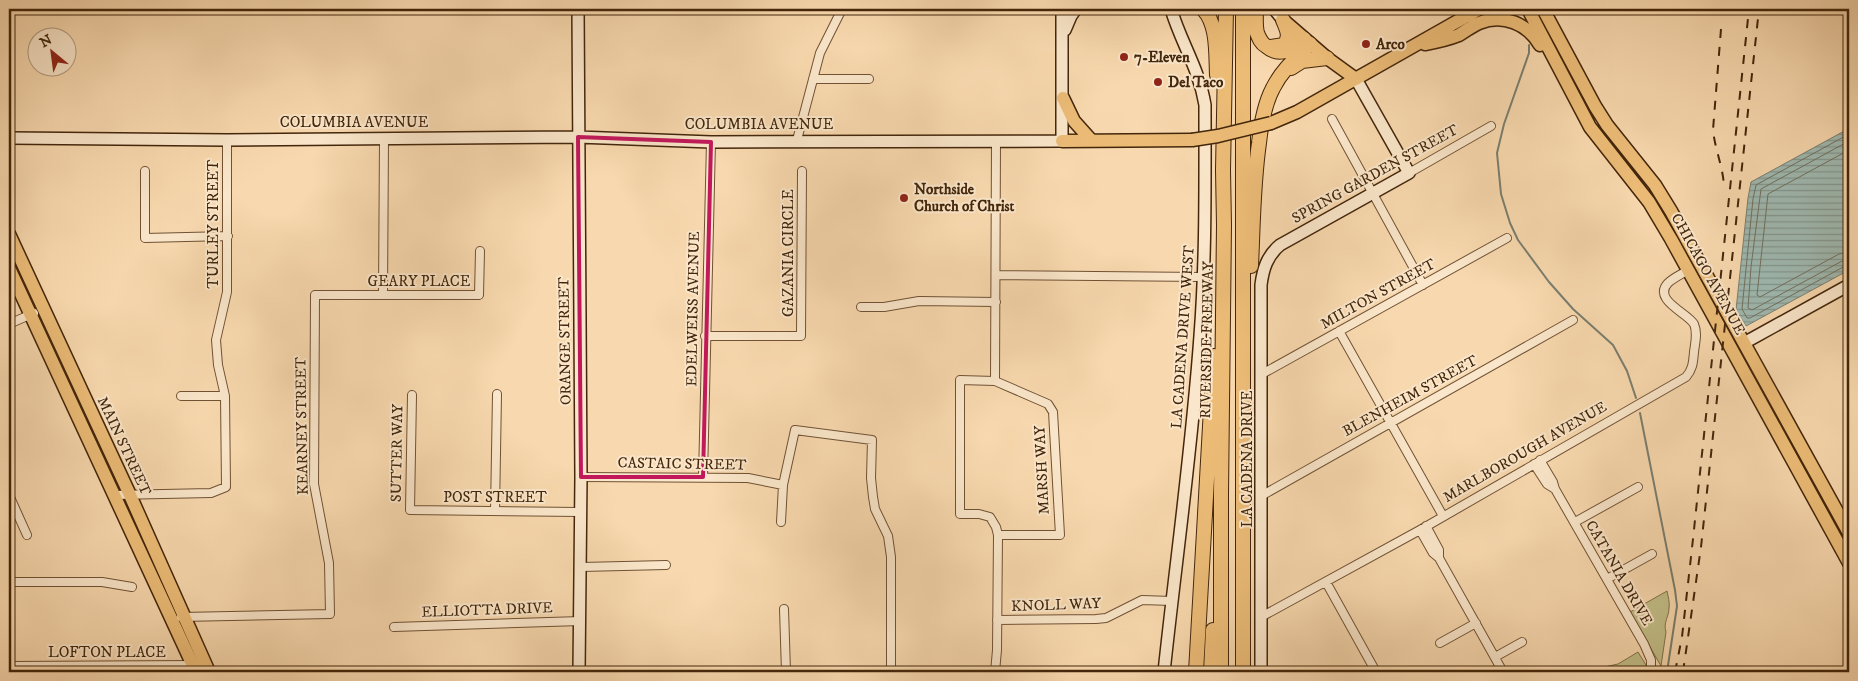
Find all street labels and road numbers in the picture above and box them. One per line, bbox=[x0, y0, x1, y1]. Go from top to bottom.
street label: COLUMBIA AVENUE bbox=[280, 113, 429, 132]
street label: COLUMBIA AVENUE bbox=[685, 115, 834, 134]
street label: SPRING GARDEN STREET bbox=[1288, 120, 1462, 228]
street label: TURLEY STREET bbox=[204, 159, 223, 288]
street label: GAZANIA CIRCLE bbox=[779, 189, 798, 317]
street label: CHICAGO AVENUE bbox=[1667, 210, 1749, 338]
street label: EDELWEISS AVENUE bbox=[682, 231, 704, 387]
street label: LA CADENA DRIVE WEST bbox=[1167, 244, 1199, 429]
street label: MILTON STREET bbox=[1317, 254, 1439, 334]
street label: RIVERSIDE FREEWAY bbox=[1196, 261, 1218, 419]
street label: GEARY PLACE bbox=[368, 272, 471, 291]
street label: ORANGE STREET bbox=[554, 276, 576, 405]
street label: BLENHEIM STREET bbox=[1339, 351, 1481, 441]
street label: KEARNEY STREET bbox=[291, 356, 313, 495]
street label: LA CADENA DRIVE bbox=[1238, 390, 1257, 528]
street label: MAIN STREET bbox=[93, 394, 155, 499]
street label: MARLBOROUGH AVENUE bbox=[1440, 397, 1611, 507]
street label: SUTTER WAY bbox=[387, 403, 407, 502]
street label: MARSH WAY bbox=[1030, 425, 1054, 515]
street label: CASTAIC STREET bbox=[617, 453, 747, 475]
street label: POST STREET bbox=[443, 488, 547, 507]
street label: CATANIA DRIVE bbox=[1581, 517, 1657, 629]
street label: KNOLL WAY bbox=[1011, 594, 1102, 616]
street label: ELLIOTTA DRIVE bbox=[421, 598, 553, 622]
street label: LOFTON PLACE bbox=[48, 643, 166, 662]

